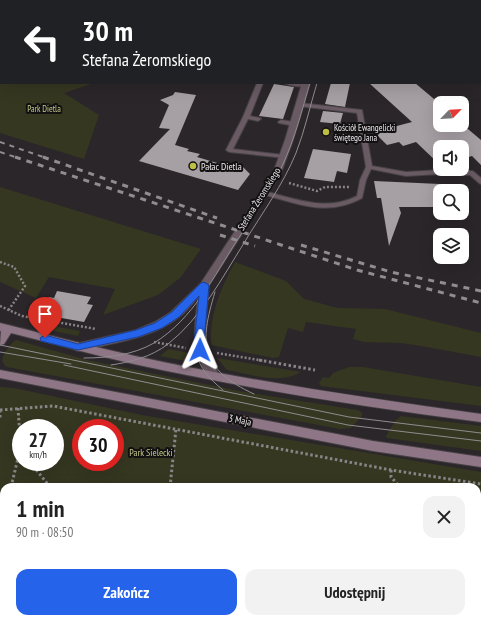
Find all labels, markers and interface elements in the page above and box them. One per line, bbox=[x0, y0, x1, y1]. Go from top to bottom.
text: 30 m bbox=[82, 12, 133, 49]
icon: left bbox=[16, 16, 68, 68]
text: Stefana Żeromskiego bbox=[82, 48, 211, 71]
north arrow bbox=[433, 96, 469, 132]
map controls bbox=[433, 96, 469, 264]
park label: Park Dietla bbox=[27, 103, 61, 114]
place label: Kościół Ewangelicki świętego Jana bbox=[334, 122, 395, 143]
marker: Kościół Ewangelicki świętego Jana bbox=[321, 127, 331, 137]
button: sound bbox=[433, 140, 469, 176]
place label: Pałac Dietla bbox=[201, 160, 242, 173]
marker: Pałac Dietla bbox=[188, 161, 198, 171]
street label: Stefana Żeromskiego bbox=[234, 165, 284, 233]
button: search bbox=[433, 184, 469, 220]
button: layers bbox=[433, 228, 469, 264]
pin bbox=[28, 297, 62, 338]
icon: arrive bbox=[34, 303, 56, 325]
position arrow bbox=[179, 329, 221, 371]
street label: 3 Maja bbox=[227, 411, 253, 429]
speed limit sign: 30 bbox=[72, 419, 124, 471]
text: 27 bbox=[28, 427, 48, 453]
park label: Park Sielecki bbox=[129, 446, 173, 459]
text: km/h bbox=[29, 448, 47, 461]
text: 1 min bbox=[16, 493, 64, 524]
button: close bbox=[423, 496, 465, 538]
text: 90 m · 08:50 bbox=[16, 524, 73, 541]
button: Zakończ bbox=[16, 569, 237, 615]
button: Udostępnij bbox=[245, 569, 465, 615]

